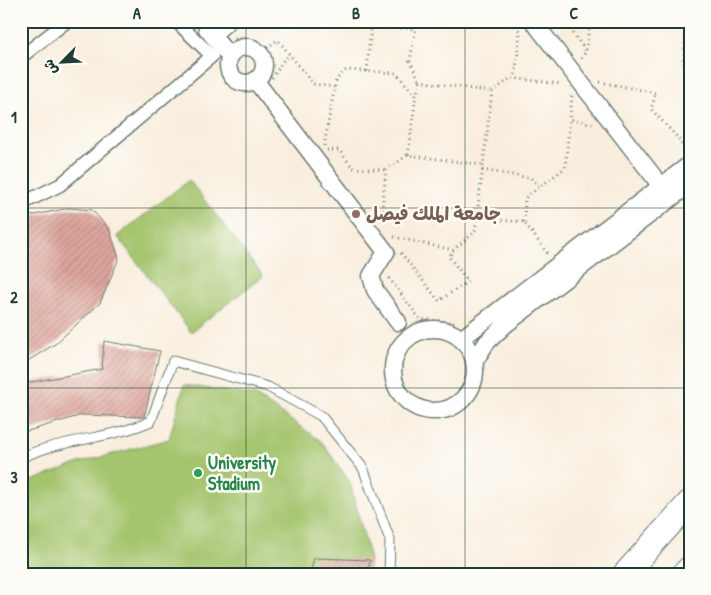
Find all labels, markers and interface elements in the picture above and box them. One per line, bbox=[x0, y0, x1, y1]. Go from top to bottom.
text: A bbox=[133, 2, 141, 24]
text: B bbox=[352, 2, 360, 24]
text: C bbox=[570, 2, 579, 24]
north arrow bbox=[38, 38, 88, 88]
text: ش bbox=[38, 57, 61, 78]
text: 1 bbox=[11, 106, 17, 128]
place label: جامعة الملك فيصل bbox=[366, 201, 501, 226]
marker: جامعة الملك فيصل bbox=[350, 208, 362, 220]
text: 2 bbox=[10, 286, 18, 308]
place label: University Stadium bbox=[208, 450, 277, 496]
text: 3 bbox=[10, 466, 18, 488]
marker: University Stadium bbox=[192, 467, 204, 479]

